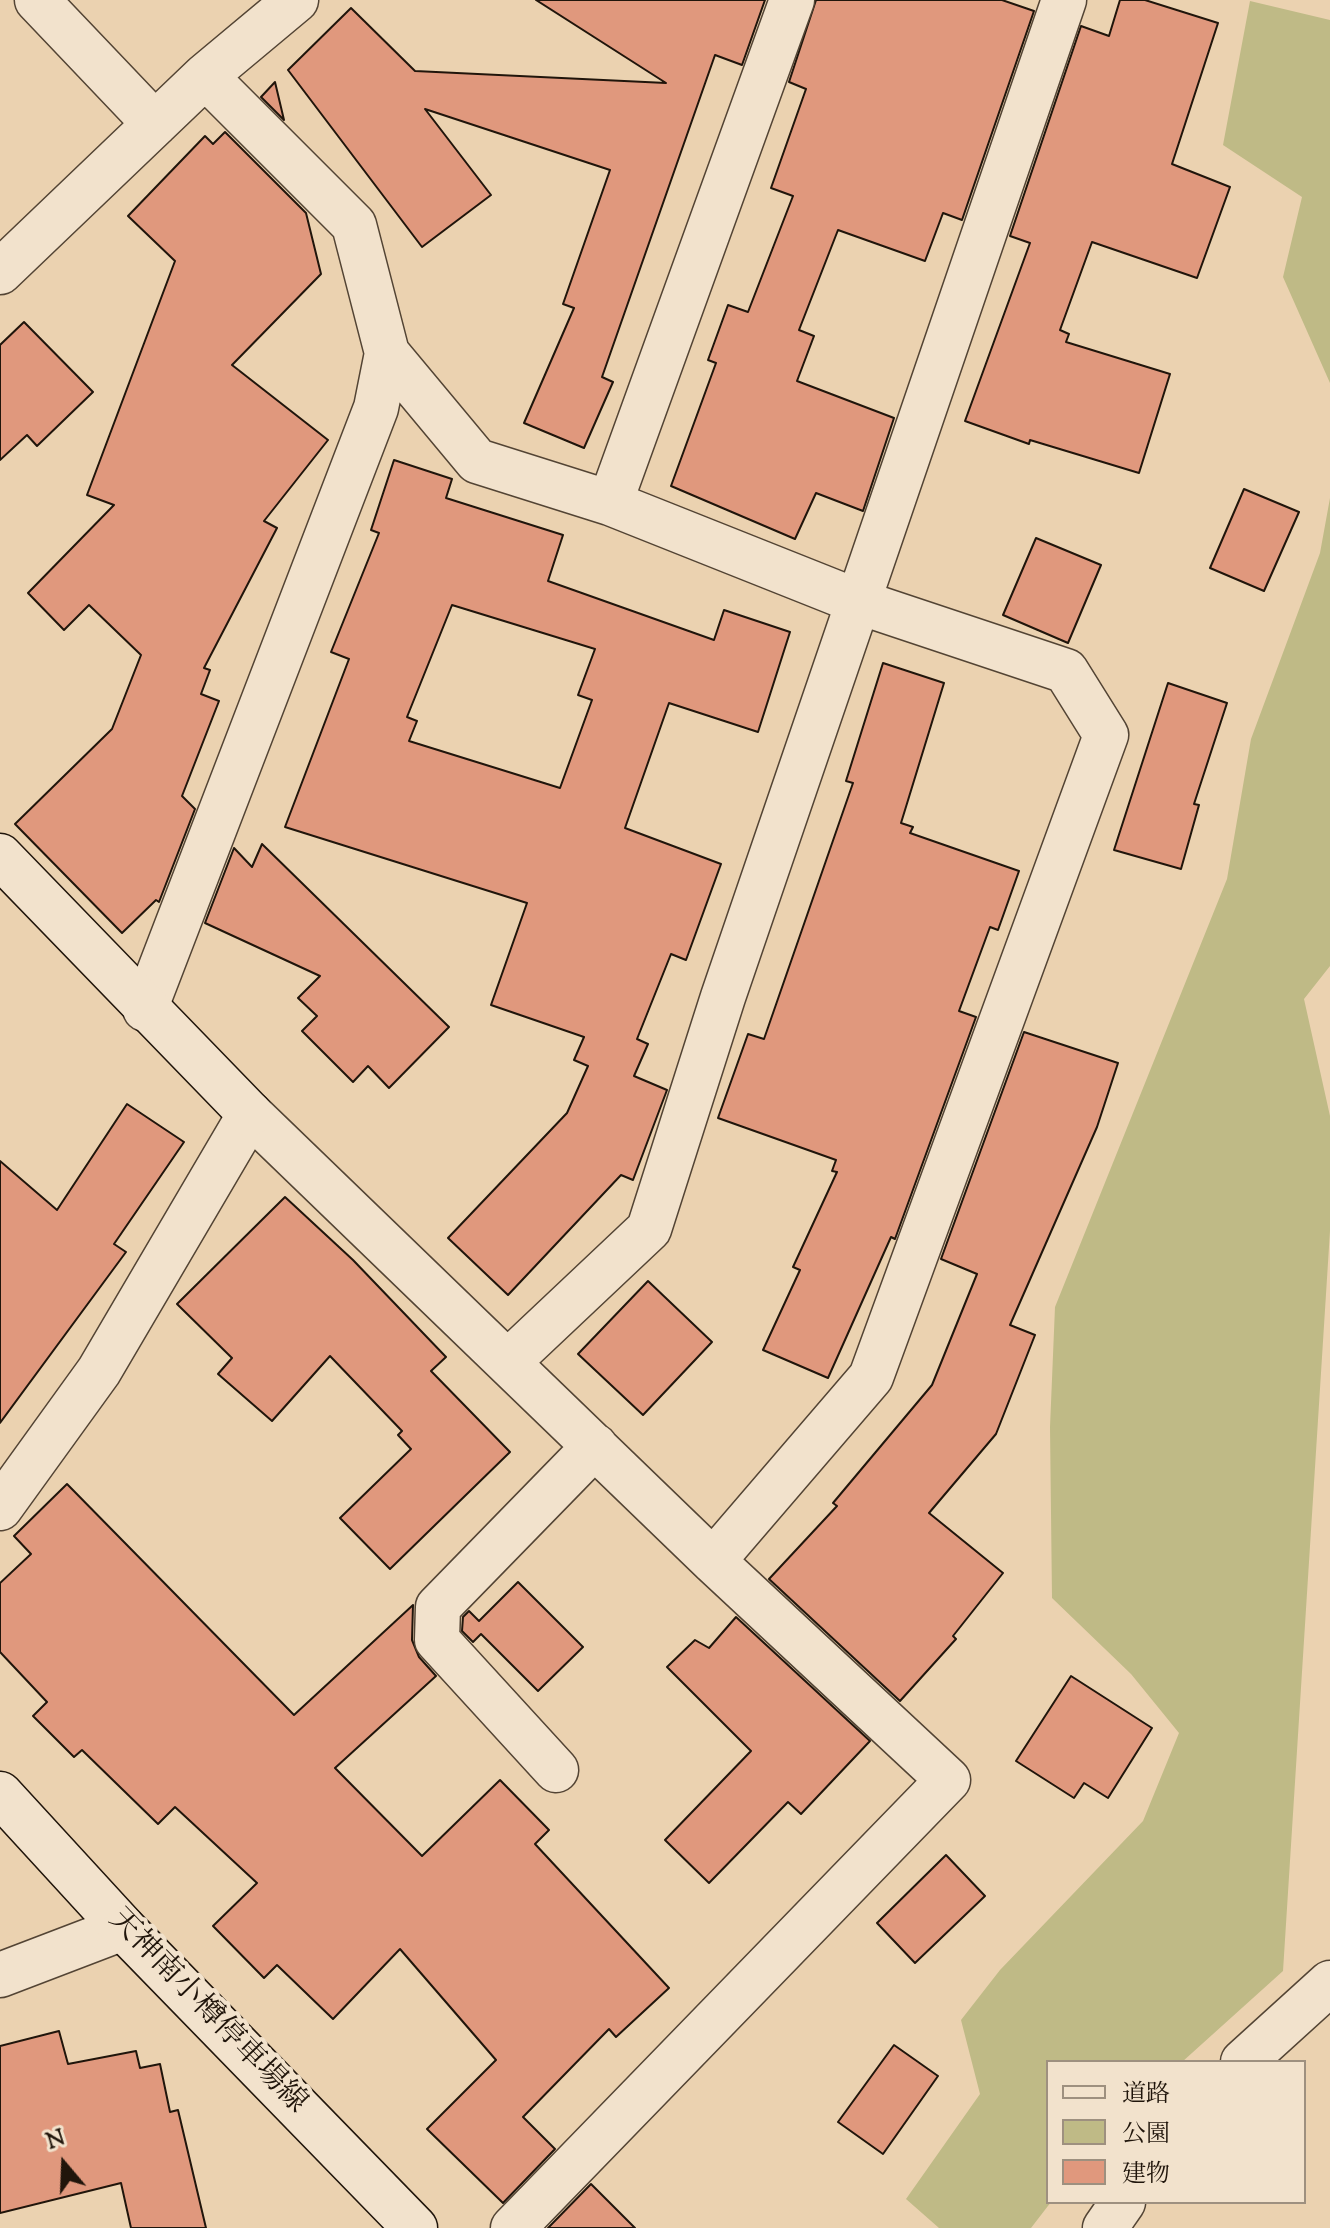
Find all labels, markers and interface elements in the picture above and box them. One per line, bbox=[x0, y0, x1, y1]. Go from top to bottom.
street label: 天神南小樽停車場線 bbox=[99, 1903, 313, 2123]
legend bbox=[1046, 2060, 1306, 2204]
text: 道路 bbox=[1122, 2078, 1170, 2112]
text: 公園 bbox=[1122, 2118, 1170, 2152]
text: N bbox=[43, 2123, 70, 2159]
north arrow bbox=[24, 2124, 104, 2204]
text: 建物 bbox=[1122, 2158, 1170, 2192]

